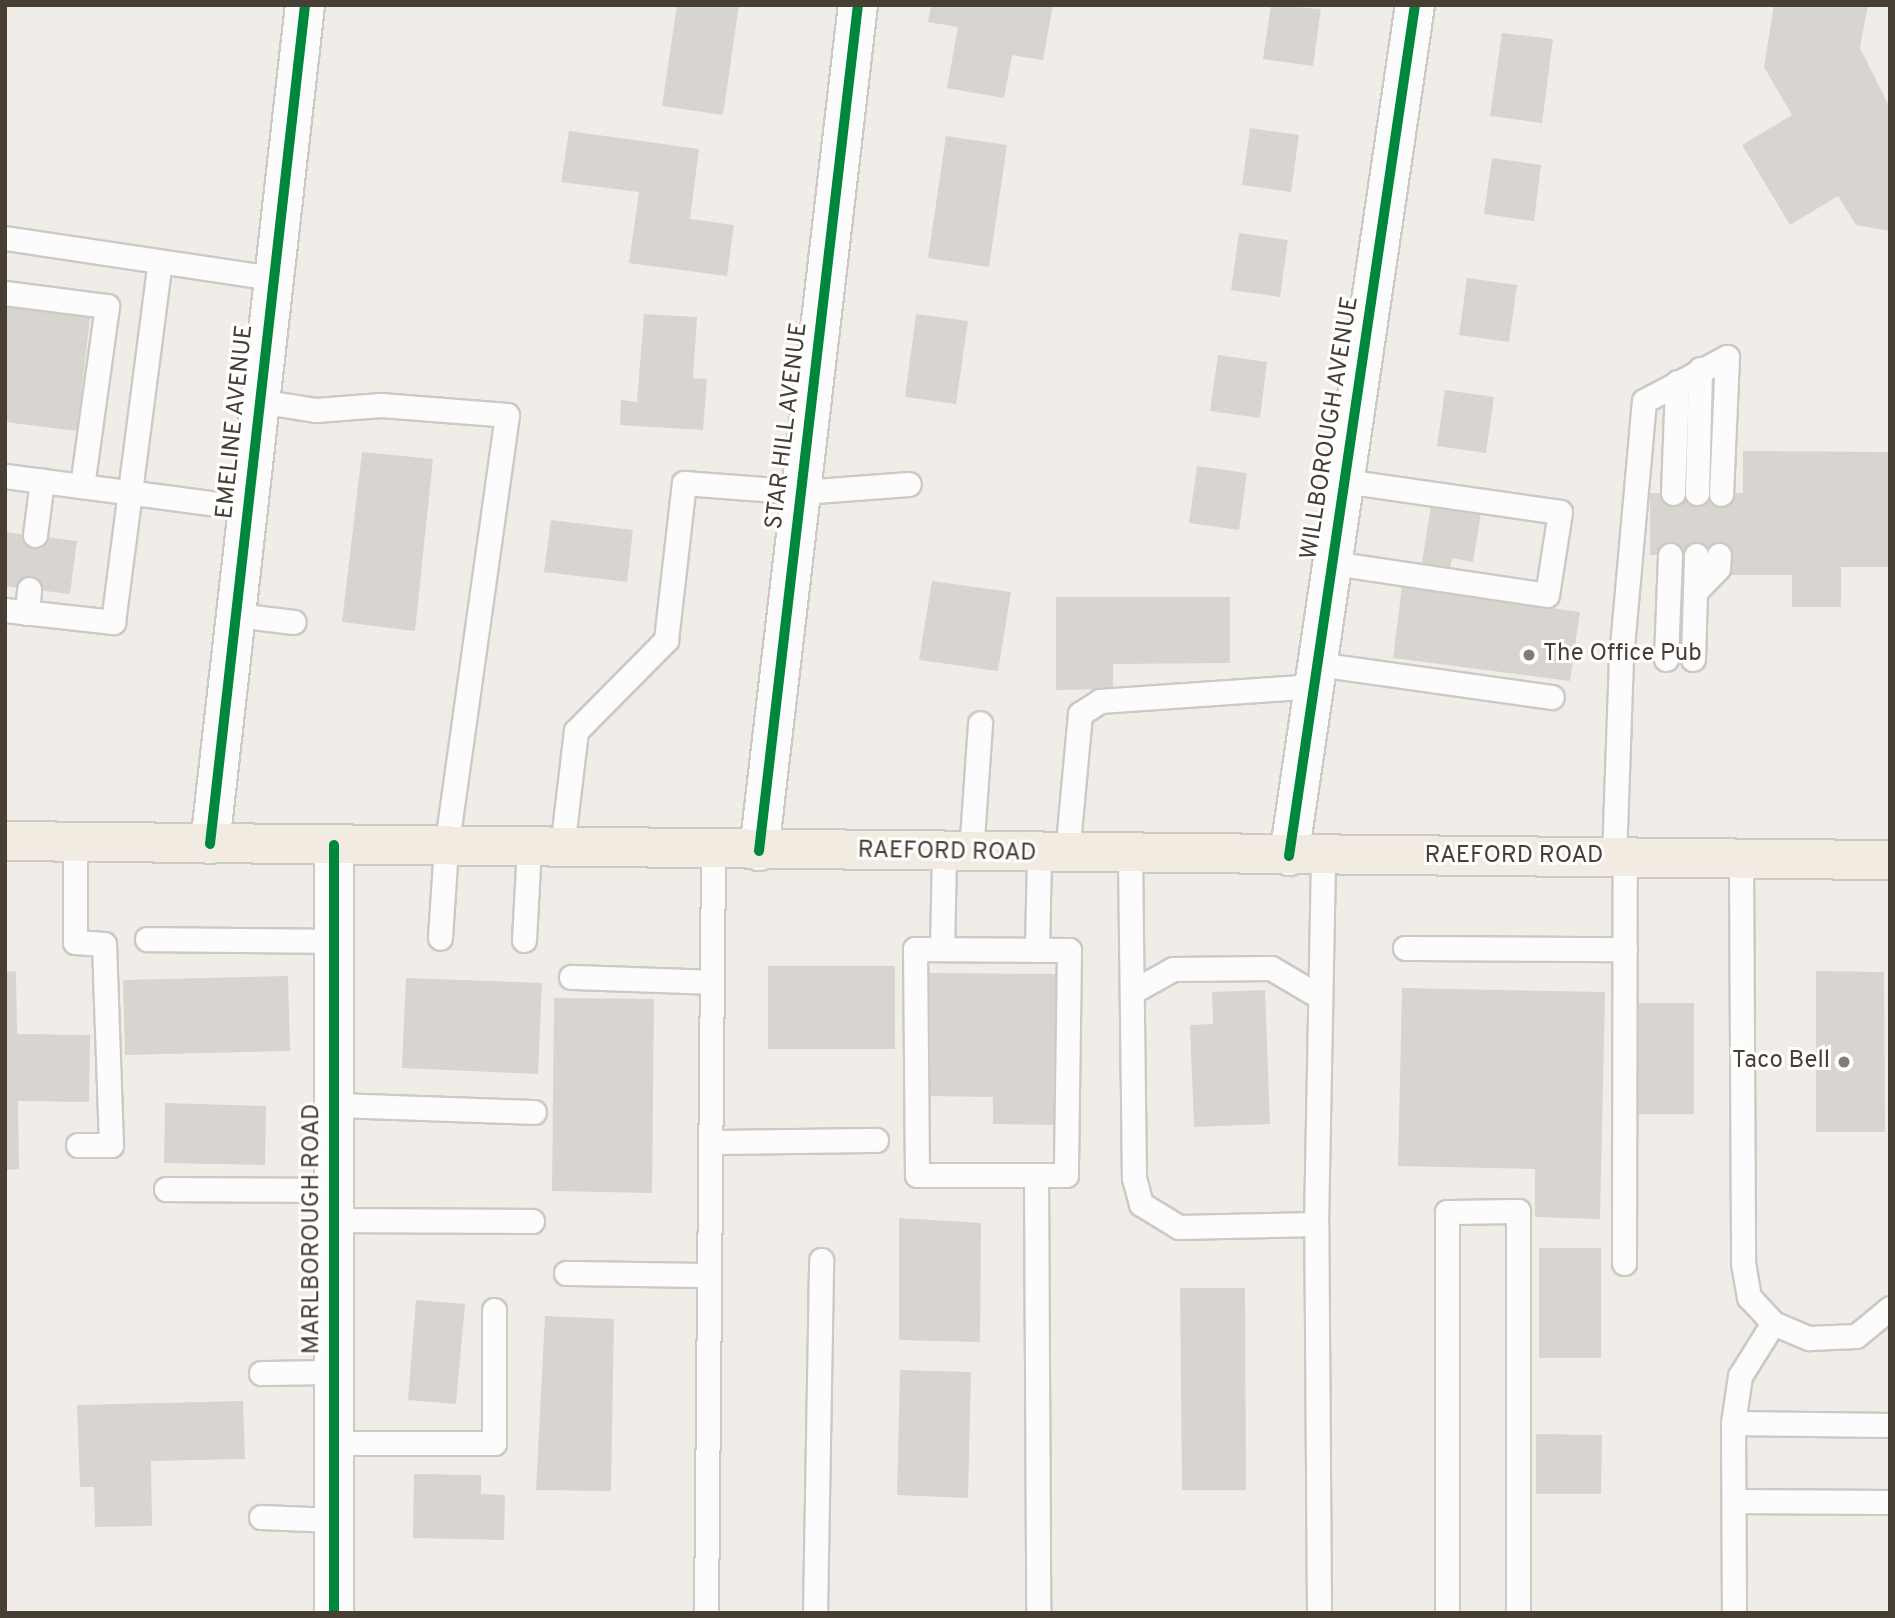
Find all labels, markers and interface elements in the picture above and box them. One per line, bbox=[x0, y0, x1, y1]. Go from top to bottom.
street label: WILLBOROUGH AVENUE bbox=[1296, 294, 1366, 562]
street label: STAR HILL AVENUE bbox=[761, 320, 815, 532]
street label: EMELINE AVENUE bbox=[211, 323, 261, 521]
place label: The Office Pub bbox=[1543, 641, 1702, 669]
marker: The Office Pub bbox=[1521, 647, 1537, 663]
street label: RAEFORD ROAD bbox=[857, 837, 1037, 869]
street label: RAEFORD ROAD bbox=[1425, 843, 1603, 871]
place label: Taco Bell bbox=[1732, 1048, 1830, 1076]
marker: Taco Bell bbox=[1836, 1054, 1852, 1070]
street label: MARLBOROUGH ROAD bbox=[299, 1104, 327, 1354]

